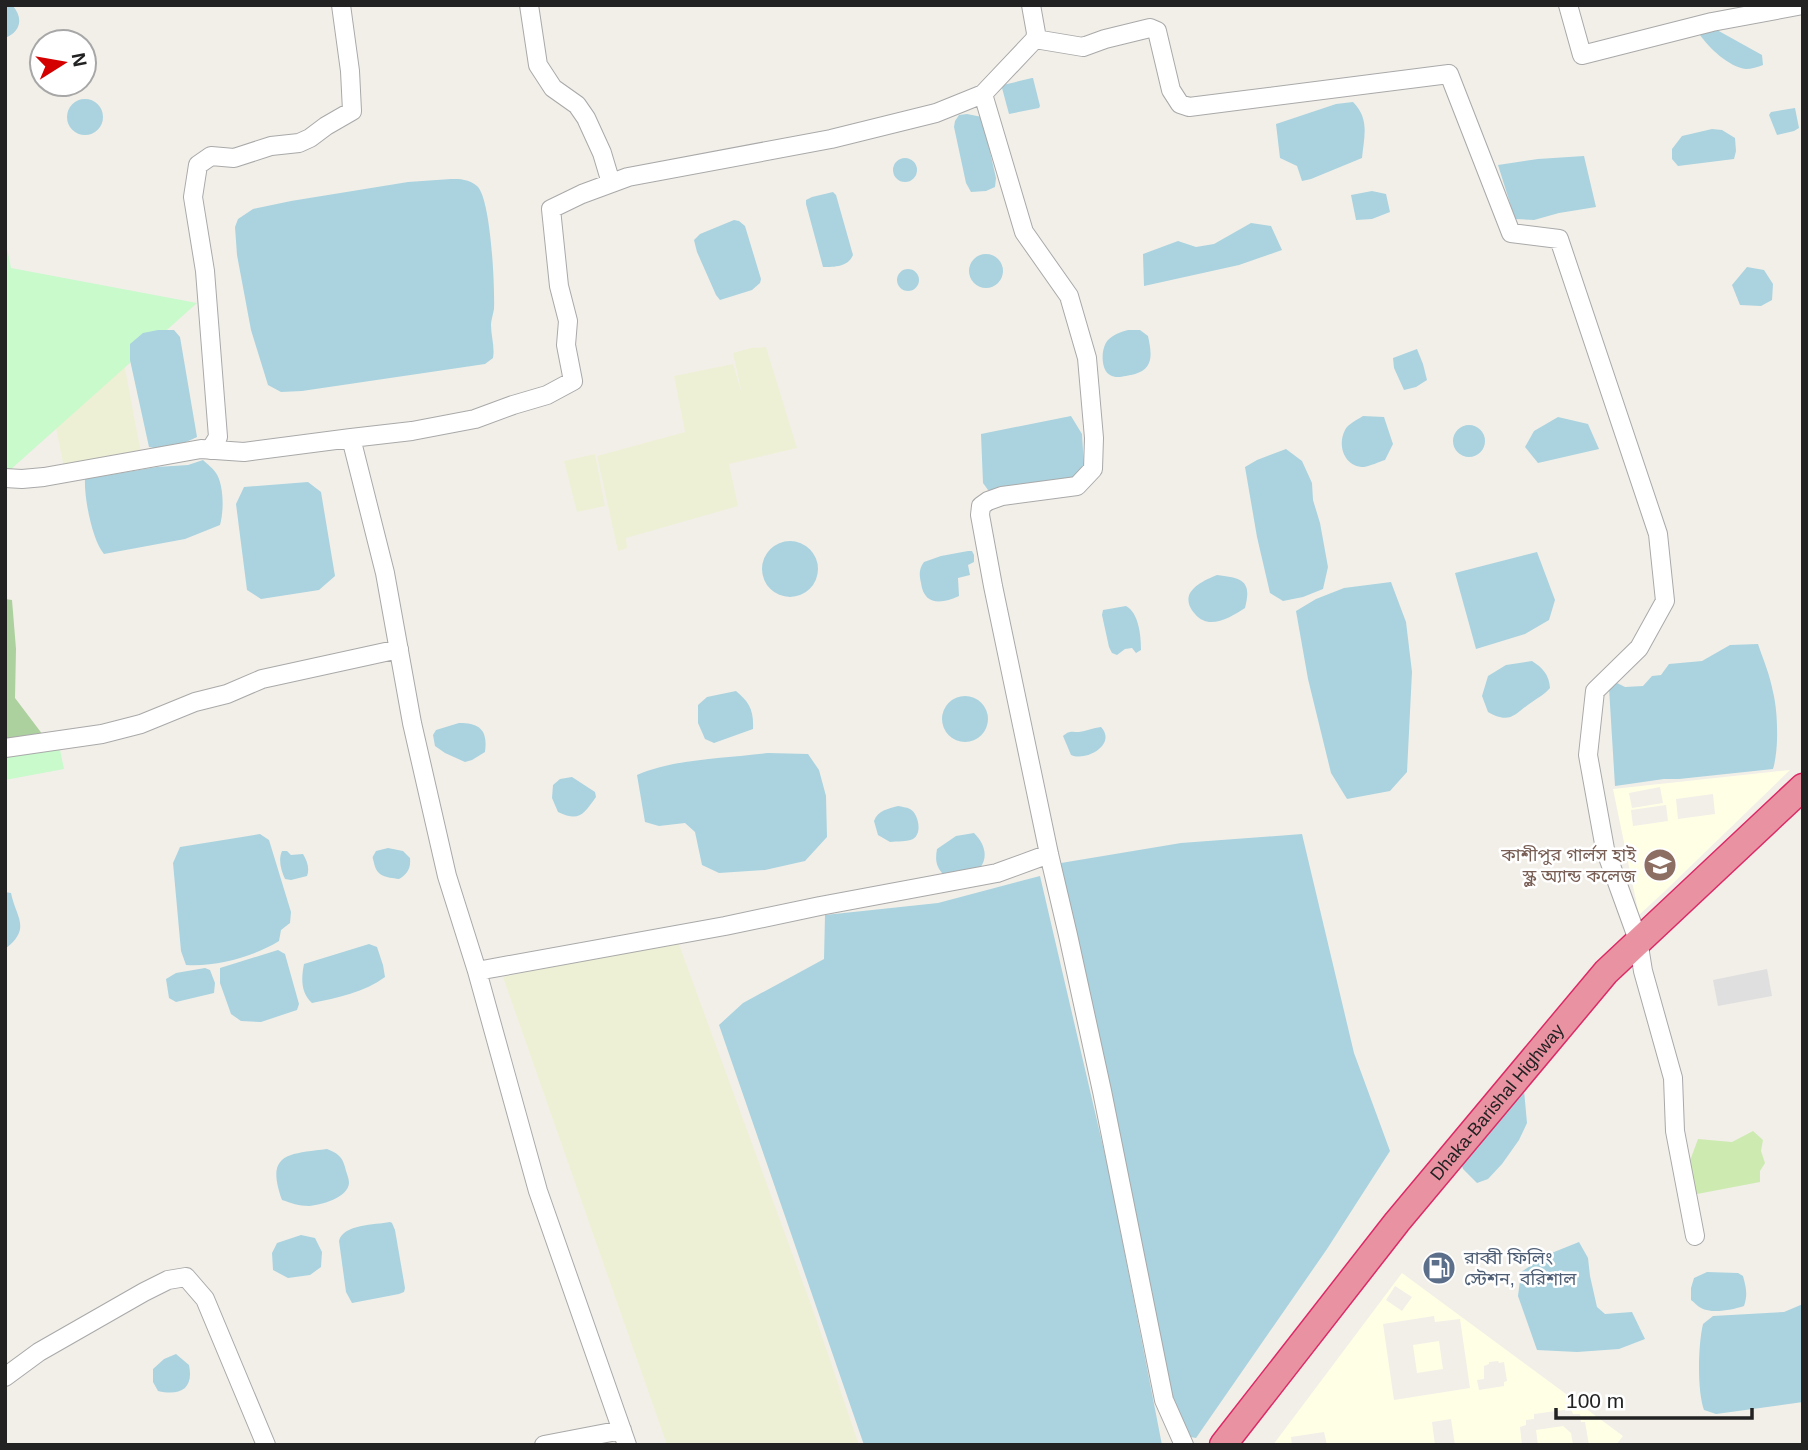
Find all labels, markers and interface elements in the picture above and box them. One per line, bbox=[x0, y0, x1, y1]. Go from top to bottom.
north arrow bbox=[28, 28, 98, 98]
text: N bbox=[68, 51, 91, 69]
place label: কাশীপুর গার্লস হাই স্কুল অ্যান্ড কলেজ bbox=[1500, 844, 1636, 888]
school or university icon: কাশীপুর গার্লস হাই স্কুল অ্যান্ড কলেজ bbox=[1641, 846, 1679, 884]
street label: Dhaka-Barishal Highway bbox=[1426, 1020, 1568, 1184]
place label: রাব্বী ফিলিং স্টেশন, বরিশাল bbox=[1463, 1248, 1577, 1289]
fuel station icon: রাব্বী ফিলিং স্টেশন, বরিশাল bbox=[1420, 1249, 1458, 1287]
scale bar bbox=[1556, 1376, 1752, 1420]
text: 100 m bbox=[1566, 1389, 1624, 1412]

